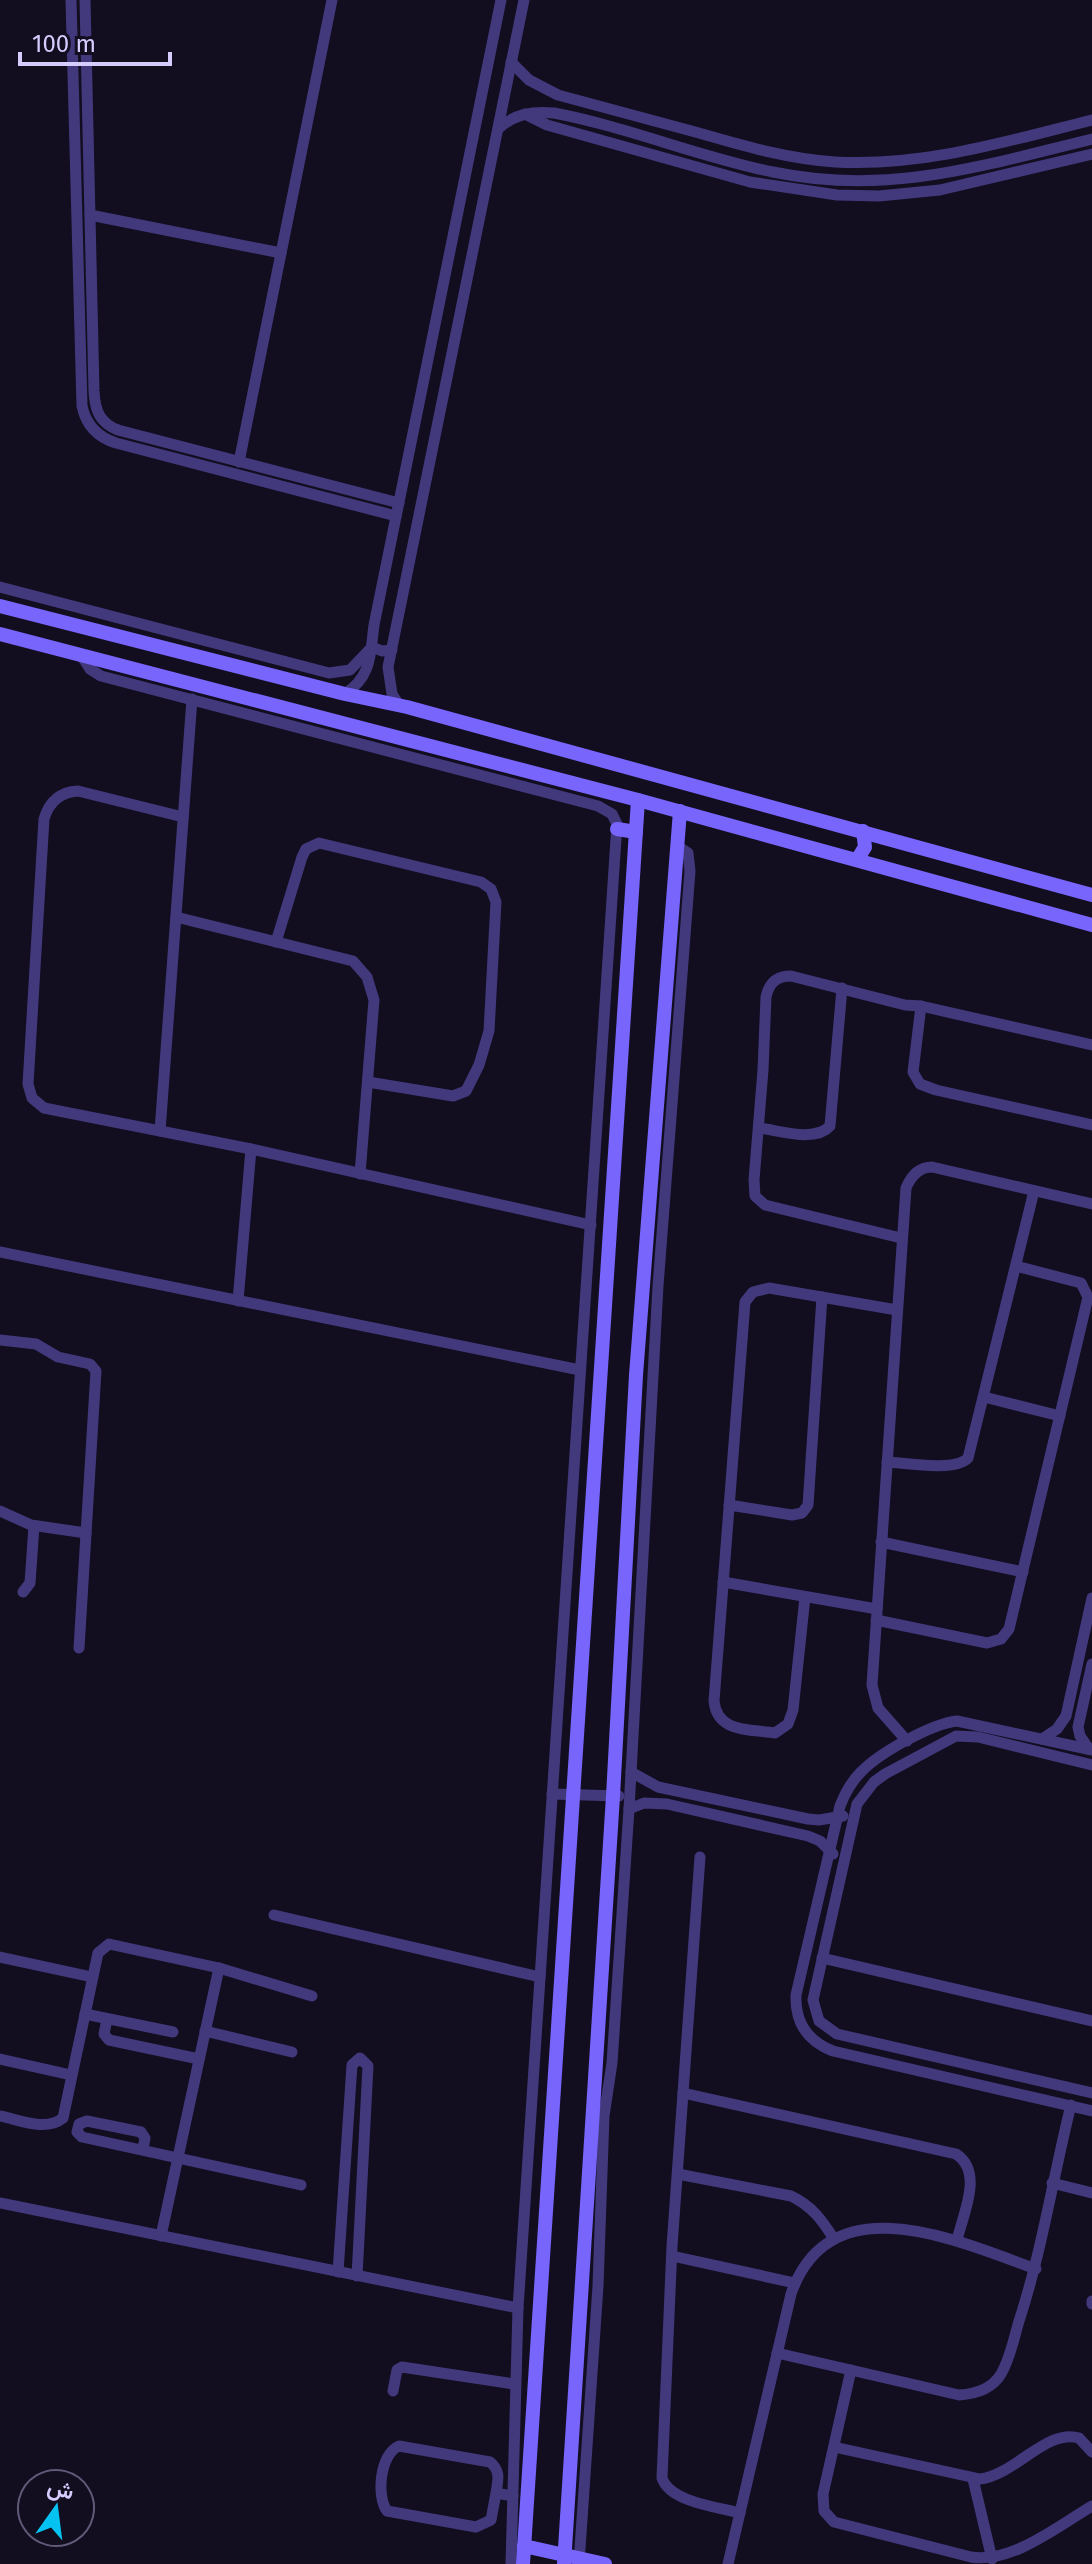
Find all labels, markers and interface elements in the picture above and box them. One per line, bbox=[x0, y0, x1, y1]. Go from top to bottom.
scale bar bbox=[20, 16, 170, 66]
text: 100 m bbox=[32, 30, 96, 58]
north arrow bbox=[16, 2468, 96, 2548]
text: ش bbox=[45, 2473, 77, 2505]

